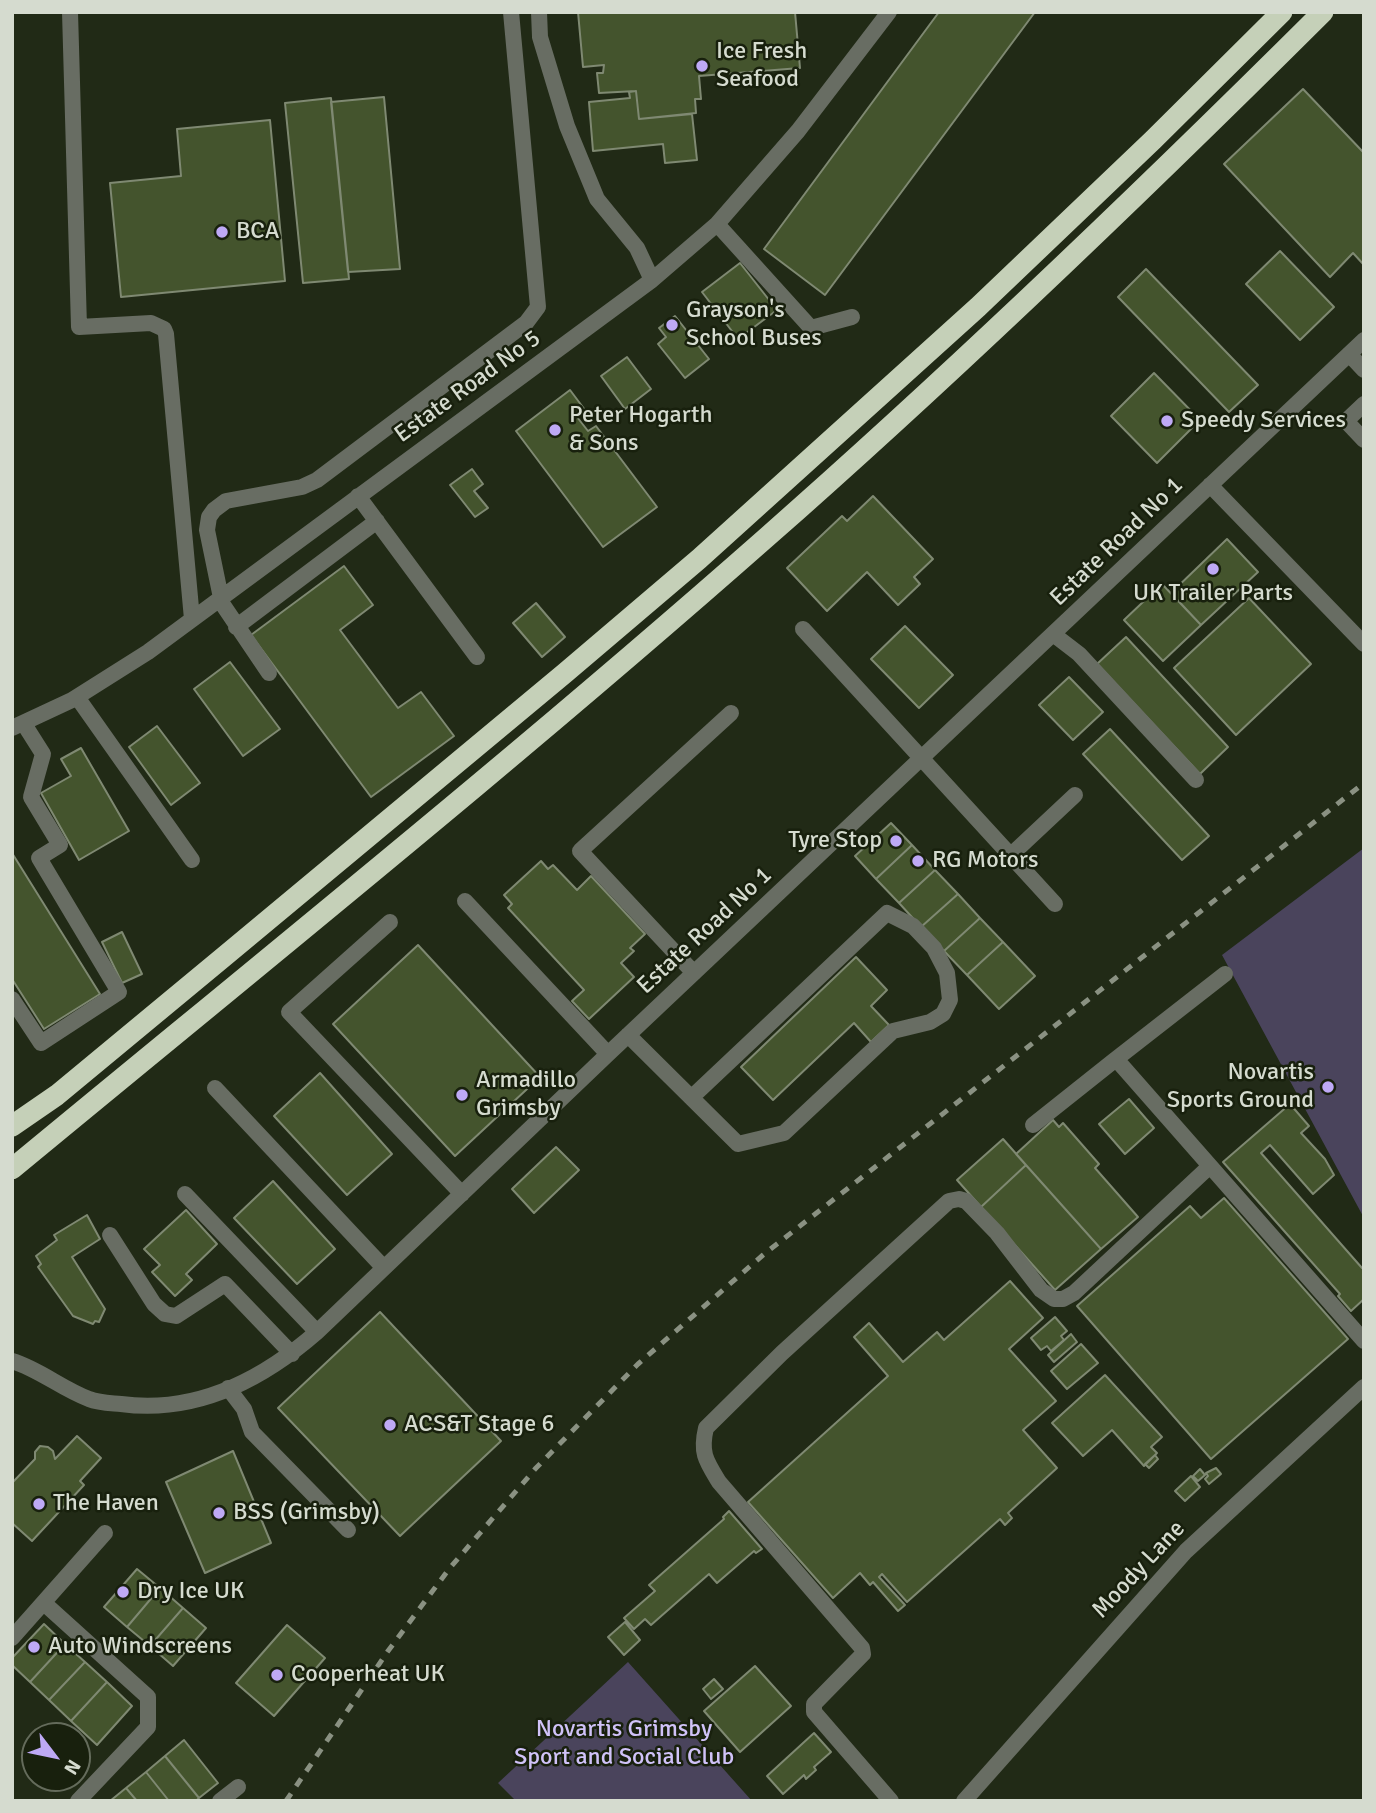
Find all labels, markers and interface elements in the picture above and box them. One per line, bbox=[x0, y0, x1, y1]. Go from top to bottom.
place label: Ice Fresh Seafood bbox=[716, 38, 807, 94]
marker: Ice Fresh Seafood bbox=[694, 58, 710, 74]
place label: BCA bbox=[236, 218, 280, 246]
marker: BCA bbox=[214, 224, 230, 240]
place label: Grayson's School Buses bbox=[686, 297, 822, 353]
marker: Grayson's School Buses bbox=[664, 317, 680, 333]
street label: Estate Road No 5 bbox=[389, 324, 547, 450]
place label: Peter Hogarth & Sons bbox=[569, 402, 713, 458]
place label: Speedy Services bbox=[1181, 407, 1346, 435]
marker: Speedy Services bbox=[1159, 413, 1175, 429]
marker: Peter Hogarth & Sons bbox=[547, 422, 563, 438]
street label: Estate Road No 1 bbox=[1045, 471, 1189, 613]
marker: UK Trailer Parts bbox=[1205, 561, 1221, 577]
place label: UK Trailer Parts bbox=[1133, 580, 1293, 608]
place label: Tyre Stop bbox=[788, 827, 882, 855]
marker: Tyre Stop bbox=[888, 833, 904, 849]
place label: RG Motors bbox=[932, 847, 1038, 875]
marker: RG Motors bbox=[910, 853, 926, 869]
street label: Estate Road No 1 bbox=[632, 861, 778, 1001]
place label: Novartis Sports Ground bbox=[1167, 1059, 1314, 1115]
place label: Armadillo Grimsby bbox=[476, 1067, 576, 1123]
marker: Novartis Sports Ground bbox=[1320, 1079, 1336, 1095]
marker: Armadillo Grimsby bbox=[454, 1087, 470, 1103]
place label: ACS&T Stage 6 bbox=[404, 1411, 554, 1439]
marker: ACS&T Stage 6 bbox=[382, 1417, 398, 1433]
place label: The Haven bbox=[53, 1490, 159, 1518]
marker: The Haven bbox=[31, 1496, 47, 1512]
place label: BSS (Grimsby) bbox=[233, 1499, 380, 1527]
marker: BSS (Grimsby) bbox=[211, 1505, 227, 1521]
street label: Moody Lane bbox=[1086, 1515, 1192, 1625]
place label: Dry Ice UK bbox=[137, 1578, 244, 1606]
marker: Dry Ice UK bbox=[115, 1584, 131, 1600]
place label: Auto Windscreens bbox=[48, 1633, 232, 1661]
marker: Auto Windscreens bbox=[26, 1639, 42, 1655]
place label: Cooperheat UK bbox=[291, 1661, 445, 1689]
marker: Cooperheat UK bbox=[269, 1667, 285, 1683]
park label: Novartis Grimsby Sport and Social Club bbox=[514, 1716, 734, 1772]
north arrow bbox=[21, 1722, 91, 1792]
text: N bbox=[58, 1755, 86, 1779]

